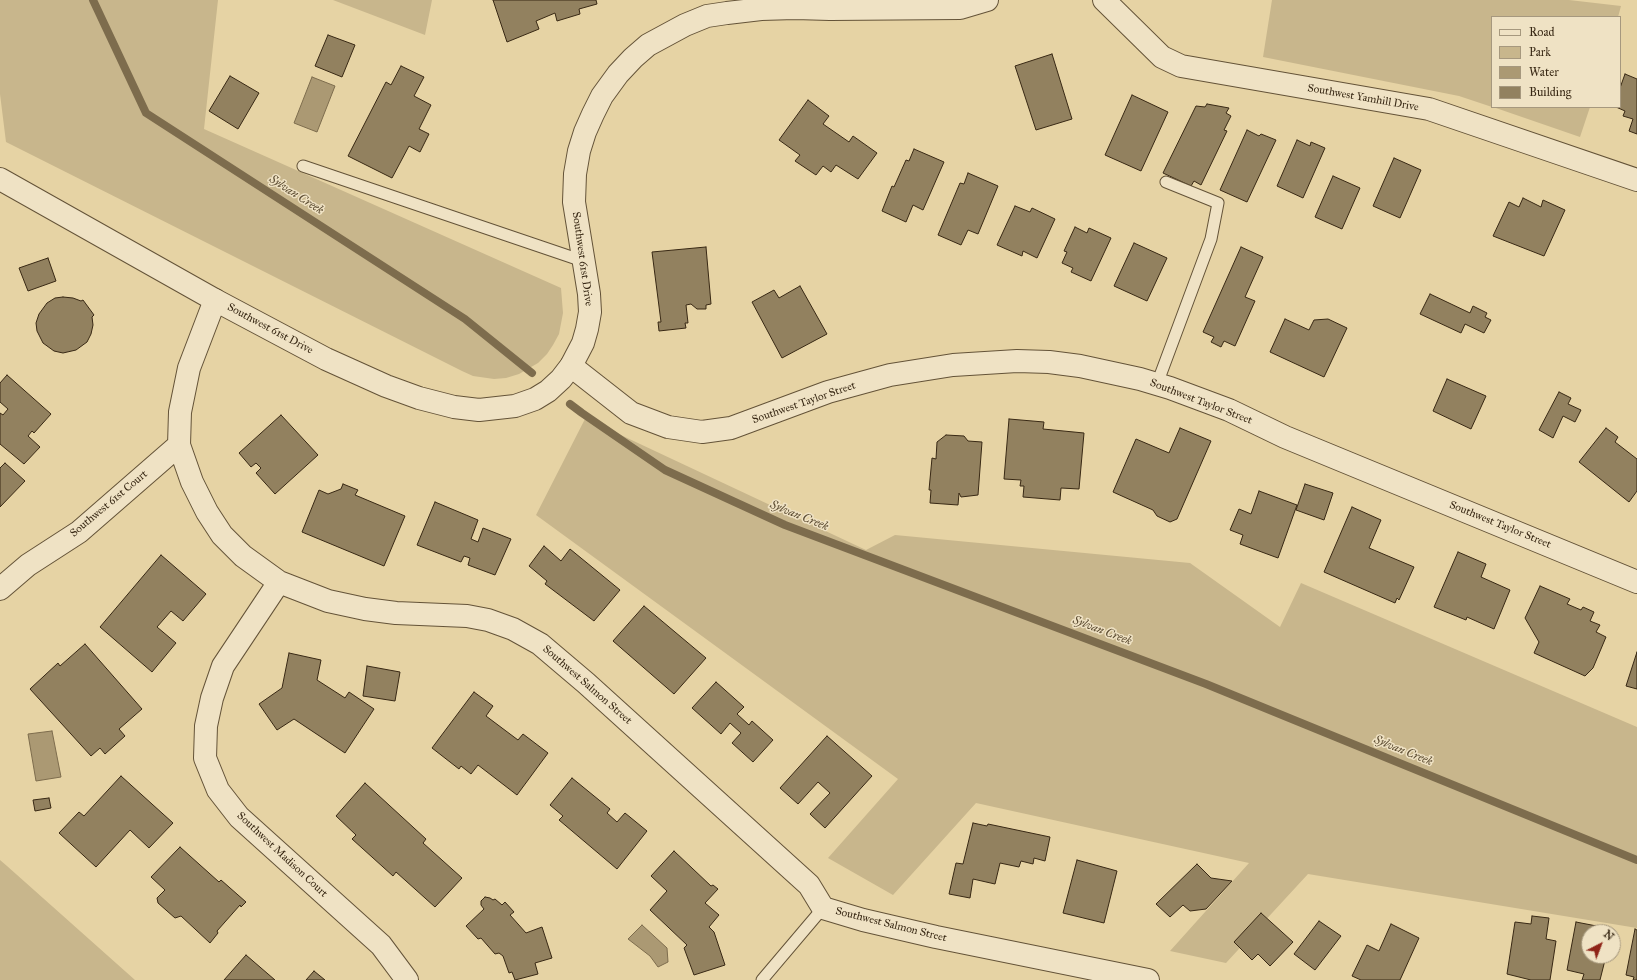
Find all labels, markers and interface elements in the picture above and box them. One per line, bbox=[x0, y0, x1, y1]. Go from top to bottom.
legend bbox=[1491, 16, 1621, 108]
text: Road bbox=[1529, 25, 1555, 39]
text: Park bbox=[1529, 45, 1551, 59]
text: Water bbox=[1529, 65, 1559, 79]
street label: Southwest Yamhill Drive bbox=[1306, 82, 1420, 114]
text: Building bbox=[1529, 85, 1571, 99]
water label: Sylvan Creek bbox=[266, 172, 326, 218]
street label: Southwest 61st Drive bbox=[569, 211, 595, 307]
street label: Southwest 61st Drive bbox=[225, 301, 315, 357]
street label: Southwest Taylor Street bbox=[1148, 376, 1254, 428]
street label: Southwest Taylor Street bbox=[751, 379, 857, 427]
street label: Southwest 61st Court bbox=[68, 468, 150, 540]
water label: Sylvan Creek bbox=[768, 498, 830, 534]
street label: Southwest Taylor Street bbox=[1447, 499, 1553, 551]
water label: Sylvan Creek bbox=[1070, 613, 1134, 649]
street label: Southwest Salmon Street bbox=[540, 643, 634, 727]
water label: Sylvan Creek bbox=[1372, 733, 1434, 769]
street label: Southwest Madison Court bbox=[234, 810, 330, 900]
street label: Southwest Salmon Street bbox=[834, 905, 948, 945]
north arrow bbox=[1581, 924, 1621, 964]
text: N bbox=[1601, 927, 1617, 943]

